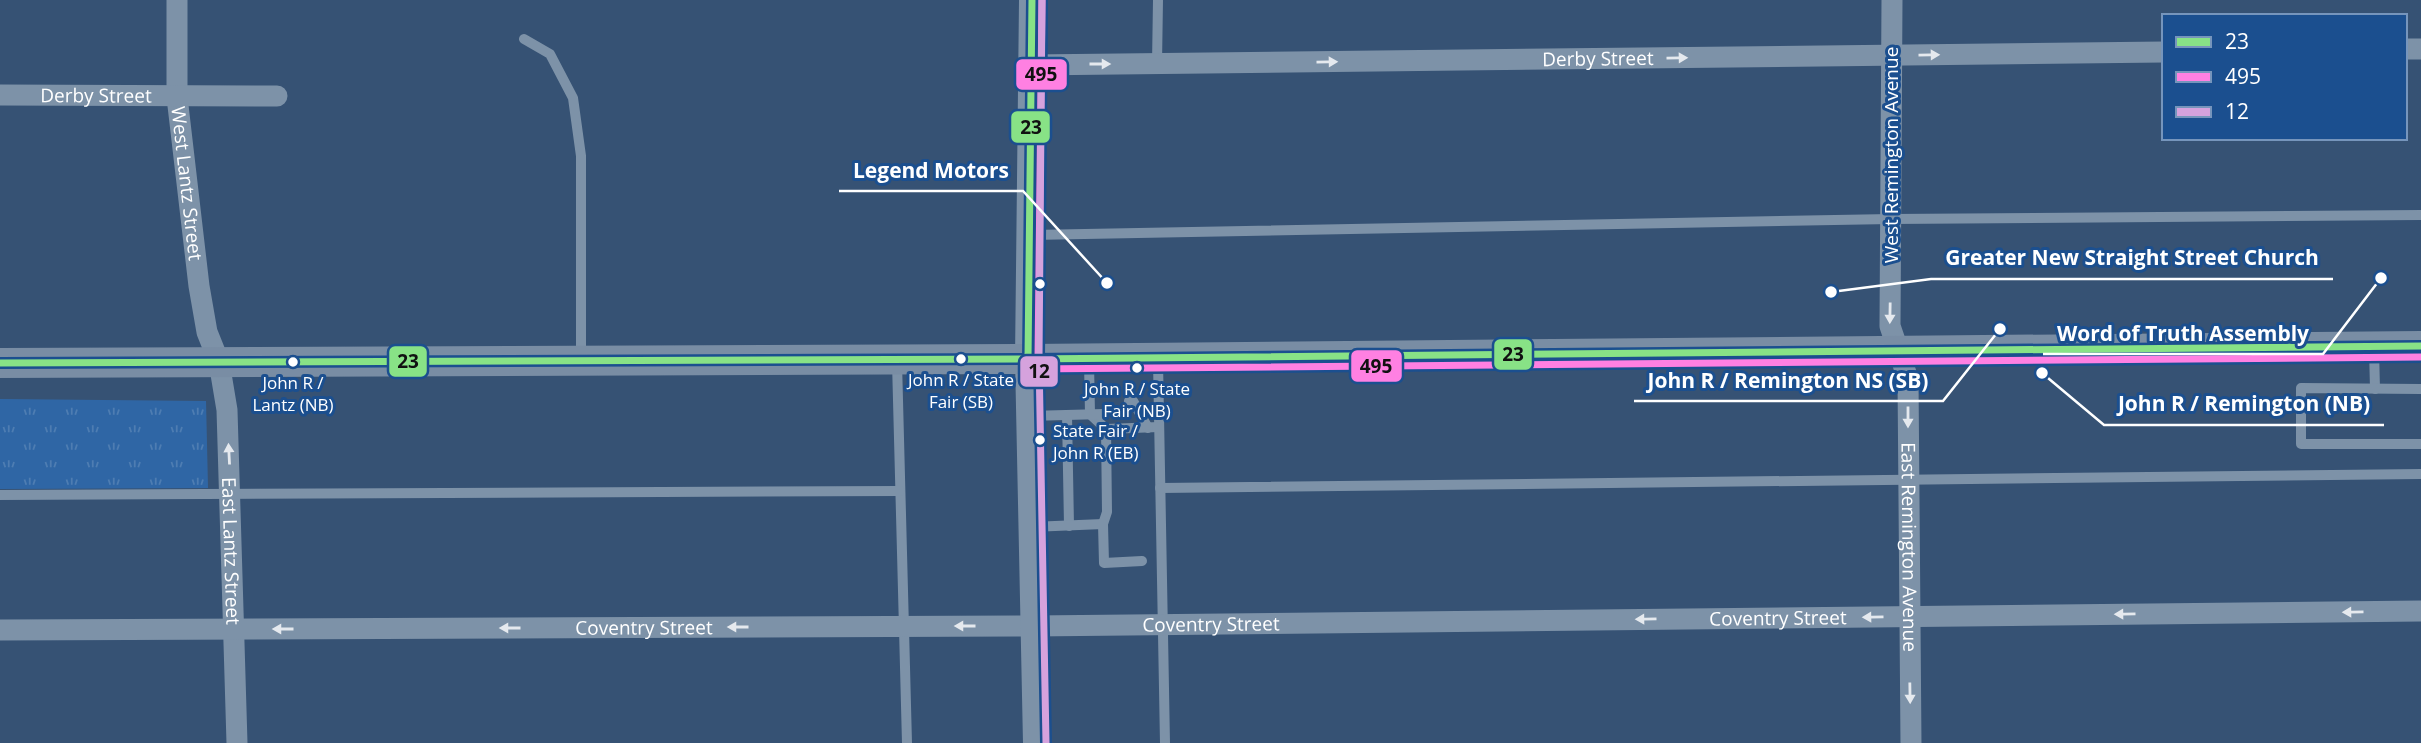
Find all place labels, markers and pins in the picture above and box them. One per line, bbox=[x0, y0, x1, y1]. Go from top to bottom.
callout: Legend Motors bbox=[839, 149, 1023, 191]
callout: Greater New Straight Street Church bbox=[1931, 237, 2333, 279]
unlabelled marker bbox=[1033, 277, 1047, 291]
callout: Word of Truth Assembly bbox=[2043, 312, 2323, 354]
marker: John R / State Fair (SB) bbox=[954, 352, 968, 366]
marker: John R / Lantz (NB) bbox=[286, 355, 300, 369]
callout: John R / Remington NS (SB) bbox=[1634, 359, 1943, 401]
marker: John R / State Fair (NB) bbox=[1130, 361, 1144, 375]
place label: John R / State Fair (SB) bbox=[906, 368, 1014, 413]
place label: John R / Lantz (NB) bbox=[253, 371, 334, 416]
place label: John R / State Fair (NB) bbox=[1082, 377, 1190, 422]
callout: John R / Remington (NB) bbox=[2104, 383, 2384, 425]
place label: State Fair / John R (EB) bbox=[1051, 419, 1139, 464]
marker: State Fair / John R (EB) bbox=[1033, 433, 1047, 447]

